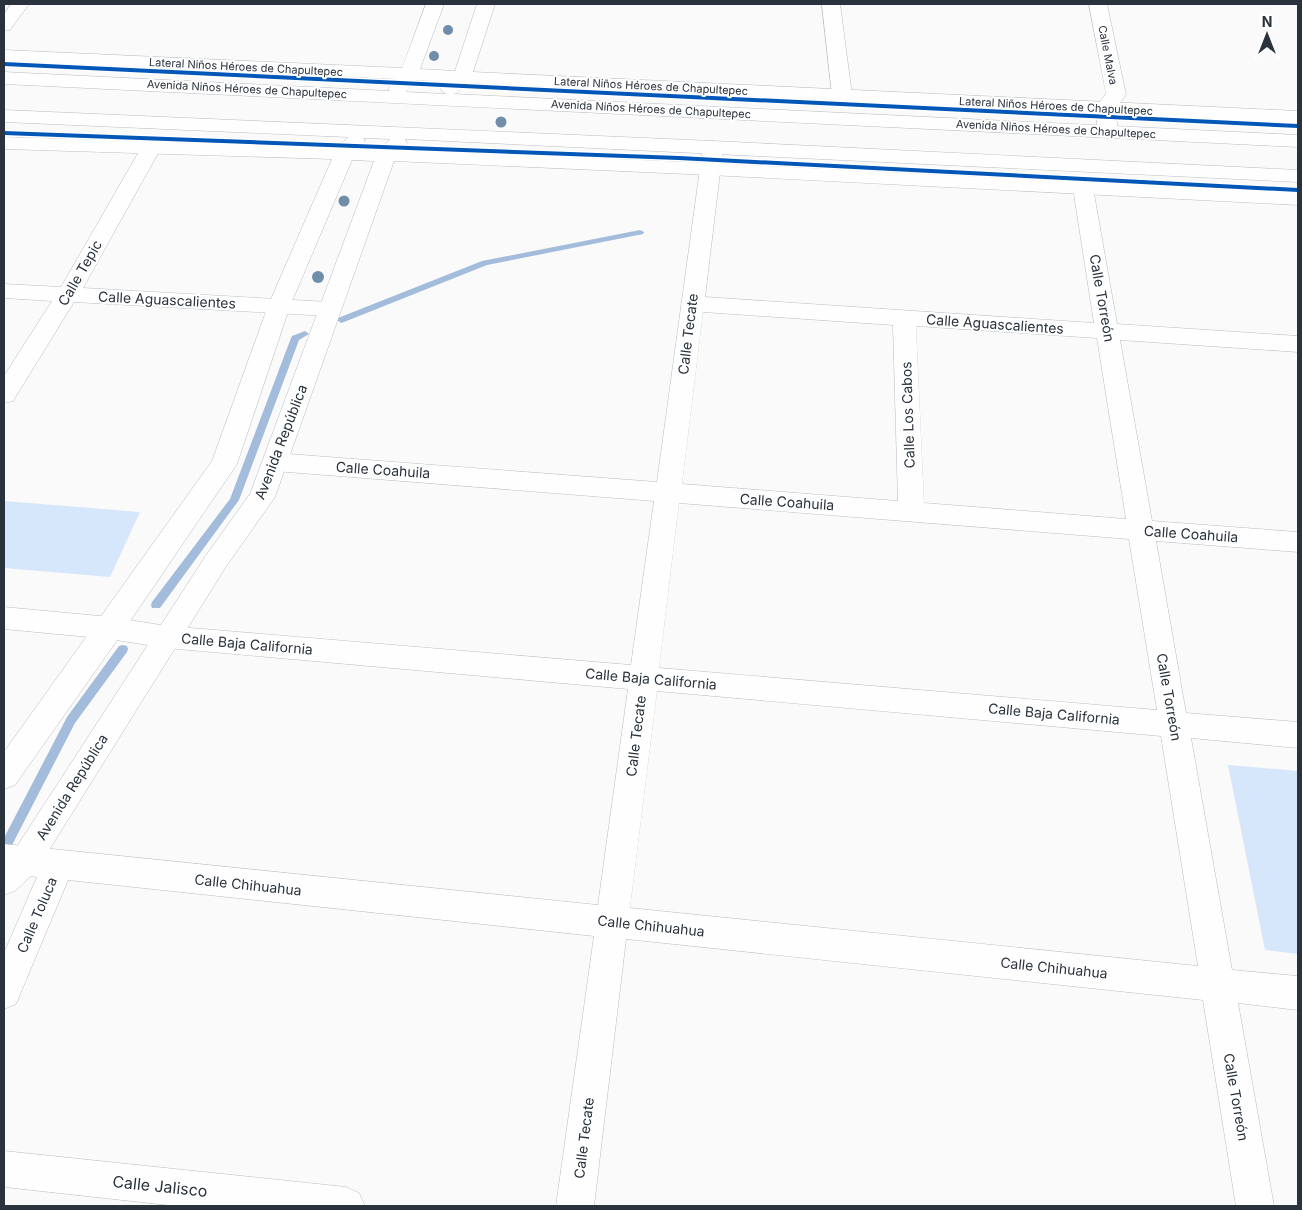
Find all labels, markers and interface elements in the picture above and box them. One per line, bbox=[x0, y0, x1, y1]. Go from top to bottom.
north arrow bbox=[1242, 10, 1292, 60]
text: N bbox=[1262, 13, 1272, 30]
street label: Calle Malva bbox=[1095, 24, 1121, 86]
street label: Lateral Niños Héroes de Chapultepec bbox=[149, 55, 343, 79]
street label: Lateral Niños Héroes de Chapultepec bbox=[554, 74, 748, 98]
street label: Avenida Niños Héroes de Chapultepec bbox=[147, 77, 347, 101]
street label: Lateral Niños Héroes de Chapultepec bbox=[959, 94, 1153, 118]
street label: Avenida Niños Héroes de Chapultepec bbox=[551, 97, 751, 121]
street label: Avenida Niños Héroes de Chapultepec bbox=[956, 117, 1156, 141]
street label: Calle Tepic bbox=[54, 237, 105, 309]
street label: Calle Torreón bbox=[1086, 253, 1119, 343]
street label: Calle Aguascalientes bbox=[98, 287, 236, 312]
street label: Calle Tecate bbox=[674, 292, 701, 376]
street label: Calle Aguascalientes bbox=[926, 310, 1064, 337]
street label: Calle Los Cabos bbox=[897, 361, 918, 469]
street label: Avenida República bbox=[251, 382, 310, 502]
street label: Calle Coahuila bbox=[335, 458, 431, 481]
street label: Calle Coahuila bbox=[739, 490, 835, 513]
street label: Calle Coahuila bbox=[1143, 522, 1239, 545]
street label: Calle Baja California bbox=[180, 629, 314, 658]
street label: Calle Torreón bbox=[1153, 652, 1186, 742]
street label: Calle Baja California bbox=[584, 664, 718, 693]
street label: Calle Tecate bbox=[622, 694, 649, 778]
street label: Calle Baja California bbox=[987, 699, 1121, 728]
street label: Avenida República bbox=[32, 731, 111, 843]
street label: Calle Chihuahua bbox=[194, 870, 302, 899]
street label: Calle Toluca bbox=[13, 874, 60, 955]
street label: Calle Chihuahua bbox=[597, 911, 705, 940]
street label: Calle Chihuahua bbox=[1000, 953, 1108, 982]
street label: Calle Torreón bbox=[1220, 1052, 1253, 1142]
street label: Calle Tecate bbox=[570, 1096, 597, 1180]
street label: Calle Jalisco bbox=[112, 1171, 208, 1201]

